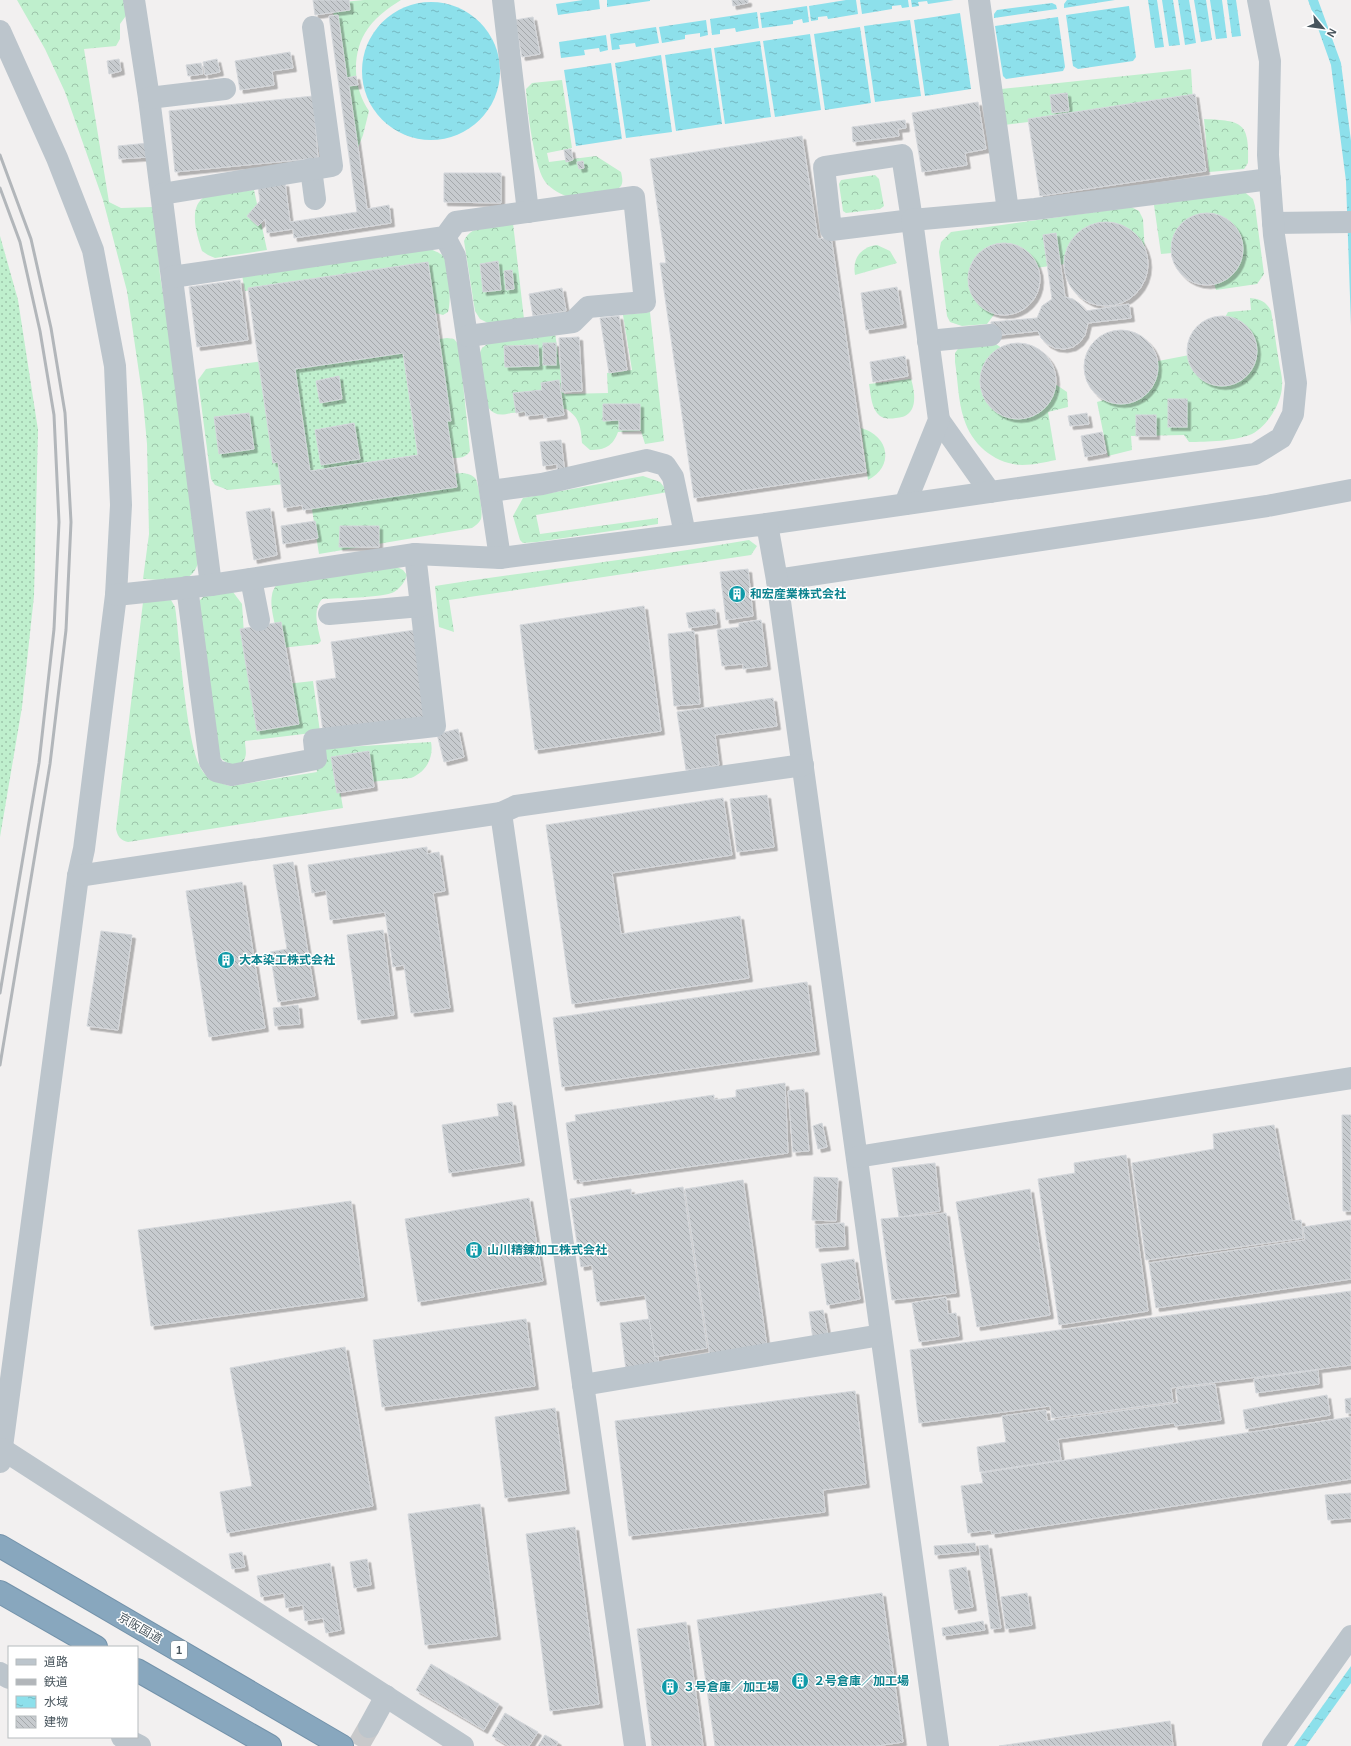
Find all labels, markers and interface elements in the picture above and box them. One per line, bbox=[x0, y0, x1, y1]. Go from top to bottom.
north arrow bbox=[1303, 8, 1343, 48]
text: N bbox=[1325, 26, 1339, 39]
building icon: 和宏産業株式会社 bbox=[727, 584, 747, 604]
place label: 和宏産業株式会社 bbox=[750, 587, 846, 601]
building icon: 大本染工株式会社 bbox=[216, 950, 236, 970]
place label: 大本染工株式会社 bbox=[239, 953, 335, 967]
building icon: 山川精錬加工株式会社 bbox=[464, 1240, 484, 1260]
place label: 山川精錬加工株式会社 bbox=[487, 1243, 607, 1257]
street label: 京阪国道 bbox=[116, 1610, 164, 1646]
road number: 1 bbox=[171, 1641, 187, 1659]
legend bbox=[8, 1646, 138, 1738]
text: 道路 bbox=[44, 1655, 68, 1669]
building icon: ２号倉庫／加工場 bbox=[790, 1671, 810, 1691]
place label: ２号倉庫／加工場 bbox=[813, 1674, 909, 1688]
text: 鉄道 bbox=[44, 1675, 68, 1689]
building icon: ３号倉庫／加工場 bbox=[660, 1677, 680, 1697]
place label: ３号倉庫／加工場 bbox=[683, 1680, 779, 1694]
text: 水域 bbox=[44, 1695, 68, 1709]
text: 建物 bbox=[44, 1715, 68, 1729]

